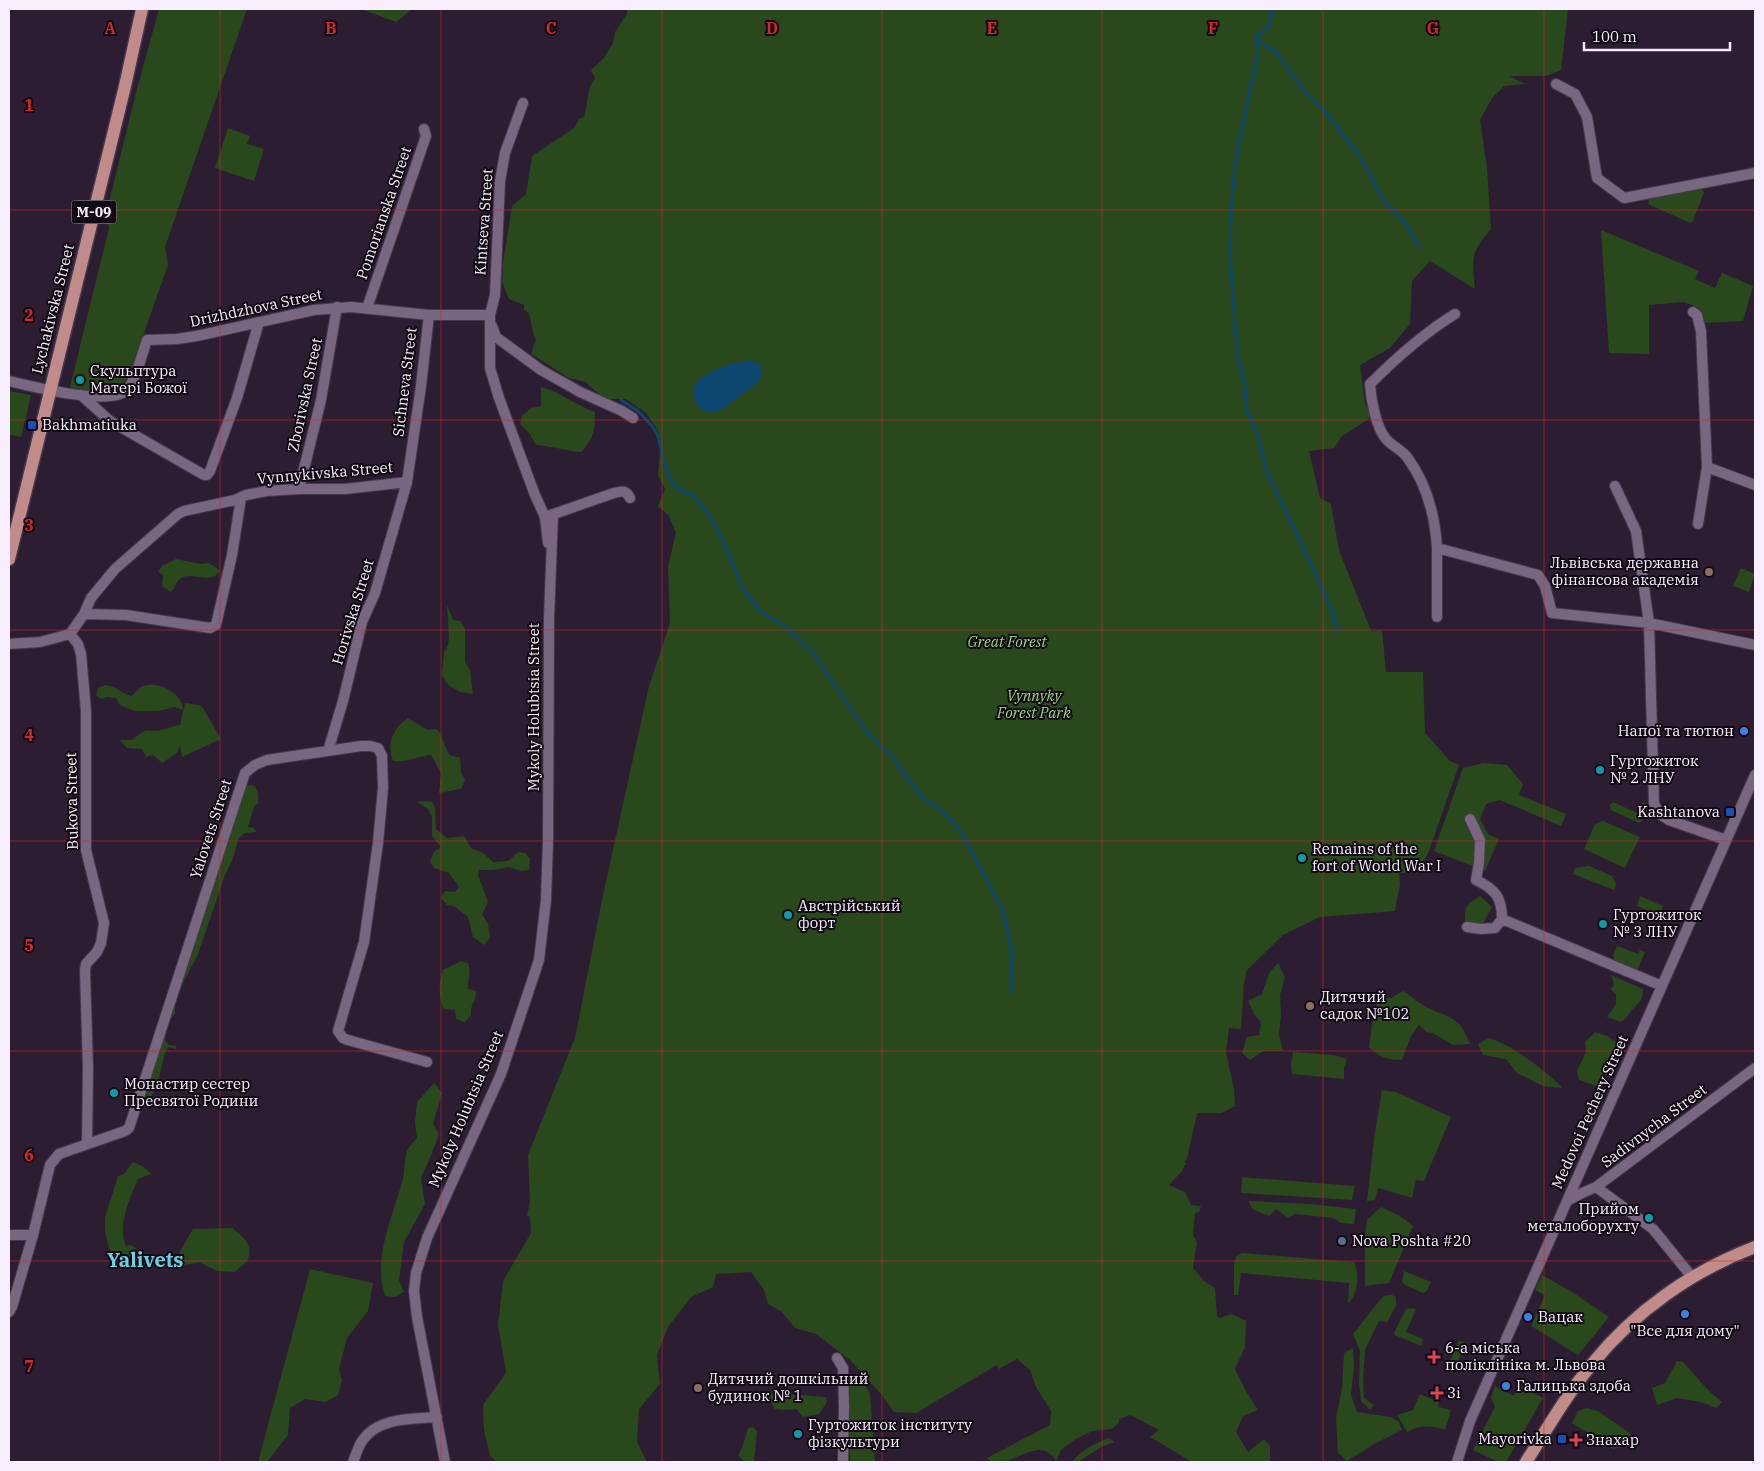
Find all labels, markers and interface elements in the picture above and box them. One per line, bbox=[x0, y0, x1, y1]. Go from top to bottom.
text: A bbox=[104, 18, 116, 38]
text: B bbox=[325, 18, 337, 38]
text: C bbox=[546, 18, 556, 38]
text: D bbox=[766, 18, 778, 38]
text: E bbox=[987, 18, 997, 38]
text: F bbox=[1208, 18, 1218, 38]
text: G bbox=[1427, 18, 1439, 38]
scale bar bbox=[1584, 20, 1730, 52]
text: 100 m bbox=[1592, 27, 1637, 46]
text: 1 bbox=[24, 95, 34, 115]
street label: Pomorianska Street bbox=[352, 144, 415, 282]
street label: Kintseva Street bbox=[470, 168, 497, 276]
road number: М-09 bbox=[72, 200, 116, 223]
street label: Lychakivska Street bbox=[27, 242, 78, 376]
street label: Drizhdzhova Street bbox=[188, 284, 324, 331]
text: 2 bbox=[24, 305, 34, 325]
street label: Sichneva Street bbox=[388, 326, 421, 438]
street label: Zborivska Street bbox=[283, 336, 326, 454]
place label: Скульптура Матері Божої bbox=[90, 361, 187, 397]
marker: Скульптура Матері Божої bbox=[74, 374, 86, 386]
place label: Bakhmatiuka bbox=[42, 415, 137, 434]
marker: Bakhmatiuka bbox=[26, 419, 38, 431]
street label: Vynnykivska Street bbox=[256, 457, 394, 488]
text: 3 bbox=[24, 515, 34, 535]
place label: Львівська державна фінансова академія bbox=[1550, 553, 1699, 589]
street label: Horivska Street bbox=[327, 557, 378, 667]
marker: Львівська державна фінансова академія bbox=[1703, 566, 1715, 578]
street label: Mykoly Holubtsia Street bbox=[524, 623, 543, 791]
park label: Great Forest bbox=[967, 632, 1047, 651]
park label: Vynnyky Forest Park bbox=[996, 686, 1071, 722]
place label: Напої та тютюн bbox=[1618, 721, 1734, 740]
text: 4 bbox=[24, 725, 34, 745]
marker: Напої та тютюн bbox=[1738, 725, 1750, 737]
place label: Гуртожиток № 2 ЛНУ bbox=[1610, 751, 1699, 787]
street label: Bukova Street bbox=[61, 752, 82, 850]
marker: Гуртожиток № 2 ЛНУ bbox=[1594, 764, 1606, 776]
street label: Yalovets Street bbox=[185, 777, 236, 881]
place label: Kashtanova bbox=[1637, 802, 1720, 821]
marker: Kashtanova bbox=[1724, 806, 1736, 818]
place label: Remains of the fort of World War I bbox=[1312, 839, 1441, 875]
marker: Remains of the fort of World War I bbox=[1296, 852, 1308, 864]
place label: Австрійський форт bbox=[798, 896, 901, 932]
place label: Гуртожиток № 3 ЛНУ bbox=[1613, 905, 1702, 941]
marker: Австрійський форт bbox=[782, 909, 794, 921]
marker: Гуртожиток № 3 ЛНУ bbox=[1597, 918, 1609, 930]
text: 5 bbox=[24, 935, 34, 955]
place label: Дитячий садок №102 bbox=[1320, 987, 1409, 1023]
marker: Дитячий садок №102 bbox=[1304, 1000, 1316, 1012]
street label: Mykoly Holubtsia Street bbox=[424, 1028, 507, 1190]
street label: Medovoi Pechery Street bbox=[1547, 1032, 1632, 1192]
place label: Монастир сестер Пресвятої Родини bbox=[124, 1074, 259, 1110]
street label: Sadivnycha Street bbox=[1597, 1080, 1710, 1171]
marker: Монастир сестер Пресвятої Родини bbox=[108, 1087, 120, 1099]
text: 6 bbox=[24, 1145, 34, 1165]
place label: Прийом металоборухту bbox=[1527, 1199, 1639, 1235]
marker: Прийом металоборухту bbox=[1643, 1212, 1655, 1224]
place label: Nova Poshta #20 bbox=[1352, 1231, 1471, 1250]
marker: Nova Poshta #20 bbox=[1336, 1235, 1348, 1247]
district label: Yalivets bbox=[107, 1246, 183, 1273]
place label: Вацак bbox=[1538, 1307, 1583, 1326]
marker: "Все для дому" bbox=[1679, 1308, 1691, 1320]
marker: Вацак bbox=[1522, 1311, 1534, 1323]
place label: "Все для дому" bbox=[1630, 1321, 1740, 1340]
place label: 6-а міська поліклініка м. Львова bbox=[1445, 1338, 1606, 1374]
marker: 6-а міська поліклініка м. Львова bbox=[1427, 1350, 1441, 1364]
text: 7 bbox=[24, 1356, 34, 1376]
place label: Дитячий дошкільний будинок № 1 bbox=[708, 1369, 869, 1405]
place label: Галицька здоба bbox=[1516, 1376, 1631, 1395]
marker: Галицька здоба bbox=[1500, 1380, 1512, 1392]
marker: Дитячий дошкільний будинок № 1 bbox=[692, 1382, 704, 1394]
place label: 3і bbox=[1447, 1383, 1461, 1402]
marker: 3і bbox=[1431, 1387, 1443, 1399]
place label: Гуртожиток інституту фізкультури bbox=[808, 1415, 972, 1451]
marker: Гуртожиток інституту фізкультури bbox=[792, 1428, 804, 1440]
place label: Mayorivka bbox=[1478, 1429, 1552, 1448]
place label: Знахар bbox=[1586, 1430, 1639, 1449]
marker: Mayorivka bbox=[1556, 1433, 1568, 1445]
marker: Знахар bbox=[1570, 1434, 1582, 1446]

